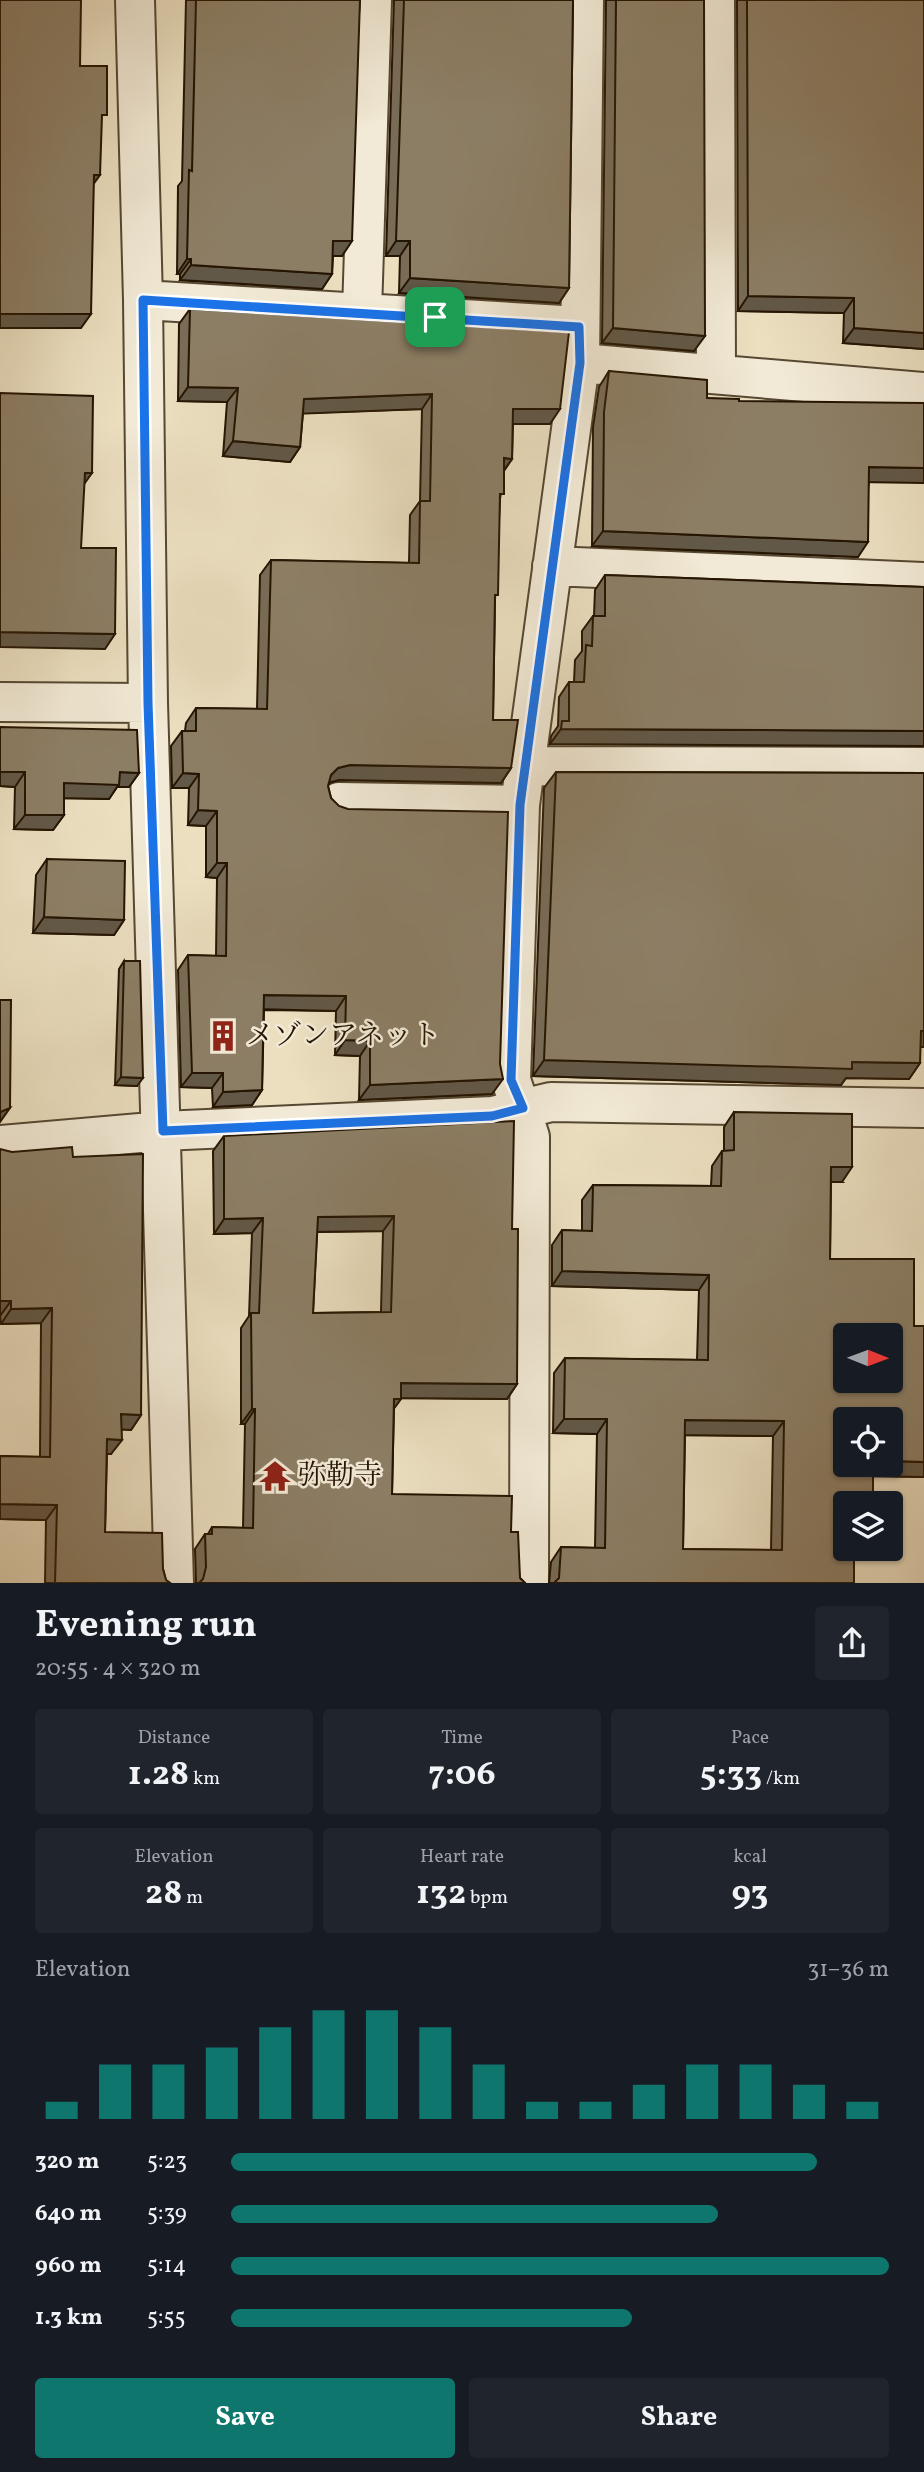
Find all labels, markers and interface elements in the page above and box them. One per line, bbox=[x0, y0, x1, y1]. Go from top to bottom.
pin bbox=[405, 287, 465, 347]
icon: arrive bbox=[416, 298, 454, 336]
place label: メゾンアネット bbox=[246, 1017, 440, 1056]
building icon: メゾンアネット bbox=[206, 1019, 240, 1053]
north arrow bbox=[833, 1323, 903, 1393]
map controls bbox=[833, 1323, 903, 1561]
button: locate bbox=[833, 1407, 903, 1477]
place label: 弥勒寺 bbox=[298, 1457, 382, 1496]
temple icon: 弥勒寺 bbox=[258, 1459, 292, 1493]
button: layers bbox=[833, 1491, 903, 1561]
text: Evening run bbox=[35, 1600, 257, 1653]
button: share bbox=[815, 1606, 889, 1680]
text: 20:55 · 4 × 320 m bbox=[35, 1653, 201, 1685]
text: Distance bbox=[138, 1725, 210, 1751]
text: Time bbox=[441, 1725, 483, 1751]
text: Pace bbox=[731, 1725, 769, 1751]
text: 1.28 bbox=[128, 1751, 189, 1799]
text: 7:06 bbox=[428, 1751, 496, 1799]
text: 5:33 bbox=[700, 1751, 762, 1799]
text: km bbox=[189, 1766, 220, 1792]
text: /km bbox=[762, 1766, 800, 1792]
text: Elevation bbox=[135, 1844, 213, 1870]
text: Heart rate bbox=[420, 1844, 504, 1870]
text: kcal bbox=[733, 1844, 767, 1870]
text: 28 bbox=[145, 1870, 182, 1918]
text: 132 bbox=[416, 1870, 466, 1918]
text: 93 bbox=[732, 1870, 768, 1918]
text: m bbox=[182, 1885, 203, 1911]
text: bpm bbox=[466, 1885, 508, 1911]
text: Elevation bbox=[35, 1954, 131, 1986]
text: 31–36 m bbox=[808, 1954, 889, 1986]
text: 320 m bbox=[35, 2146, 100, 2178]
text: 5:23 bbox=[147, 2146, 187, 2178]
text: 640 m bbox=[35, 2198, 102, 2230]
text: 5:39 bbox=[147, 2198, 187, 2230]
text: 960 m bbox=[35, 2250, 102, 2282]
text: 5:14 bbox=[147, 2250, 186, 2282]
text: 1.3 km bbox=[35, 2302, 103, 2334]
text: 5:55 bbox=[147, 2302, 186, 2334]
button: Save bbox=[35, 2378, 455, 2458]
button: Share bbox=[469, 2378, 889, 2458]

